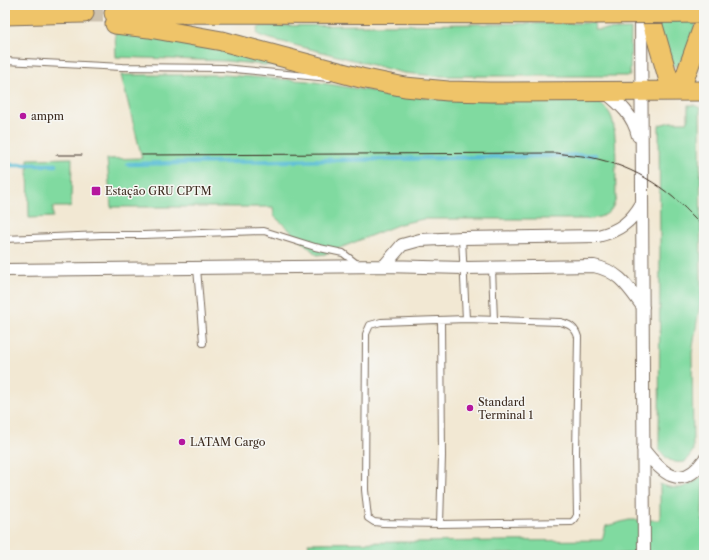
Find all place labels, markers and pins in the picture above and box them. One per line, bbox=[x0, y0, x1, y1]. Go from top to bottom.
place label: ampm bbox=[31, 109, 65, 123]
marker: ampm bbox=[18, 111, 28, 121]
place label: Estação GRU CPTM bbox=[105, 184, 212, 198]
marker: Estação GRU CPTM bbox=[90, 185, 102, 197]
place label: Standard Terminal 1 bbox=[478, 395, 533, 422]
marker: Standard Terminal 1 bbox=[465, 403, 475, 413]
place label: LATAM Cargo bbox=[190, 435, 266, 449]
marker: LATAM Cargo bbox=[177, 437, 187, 447]

